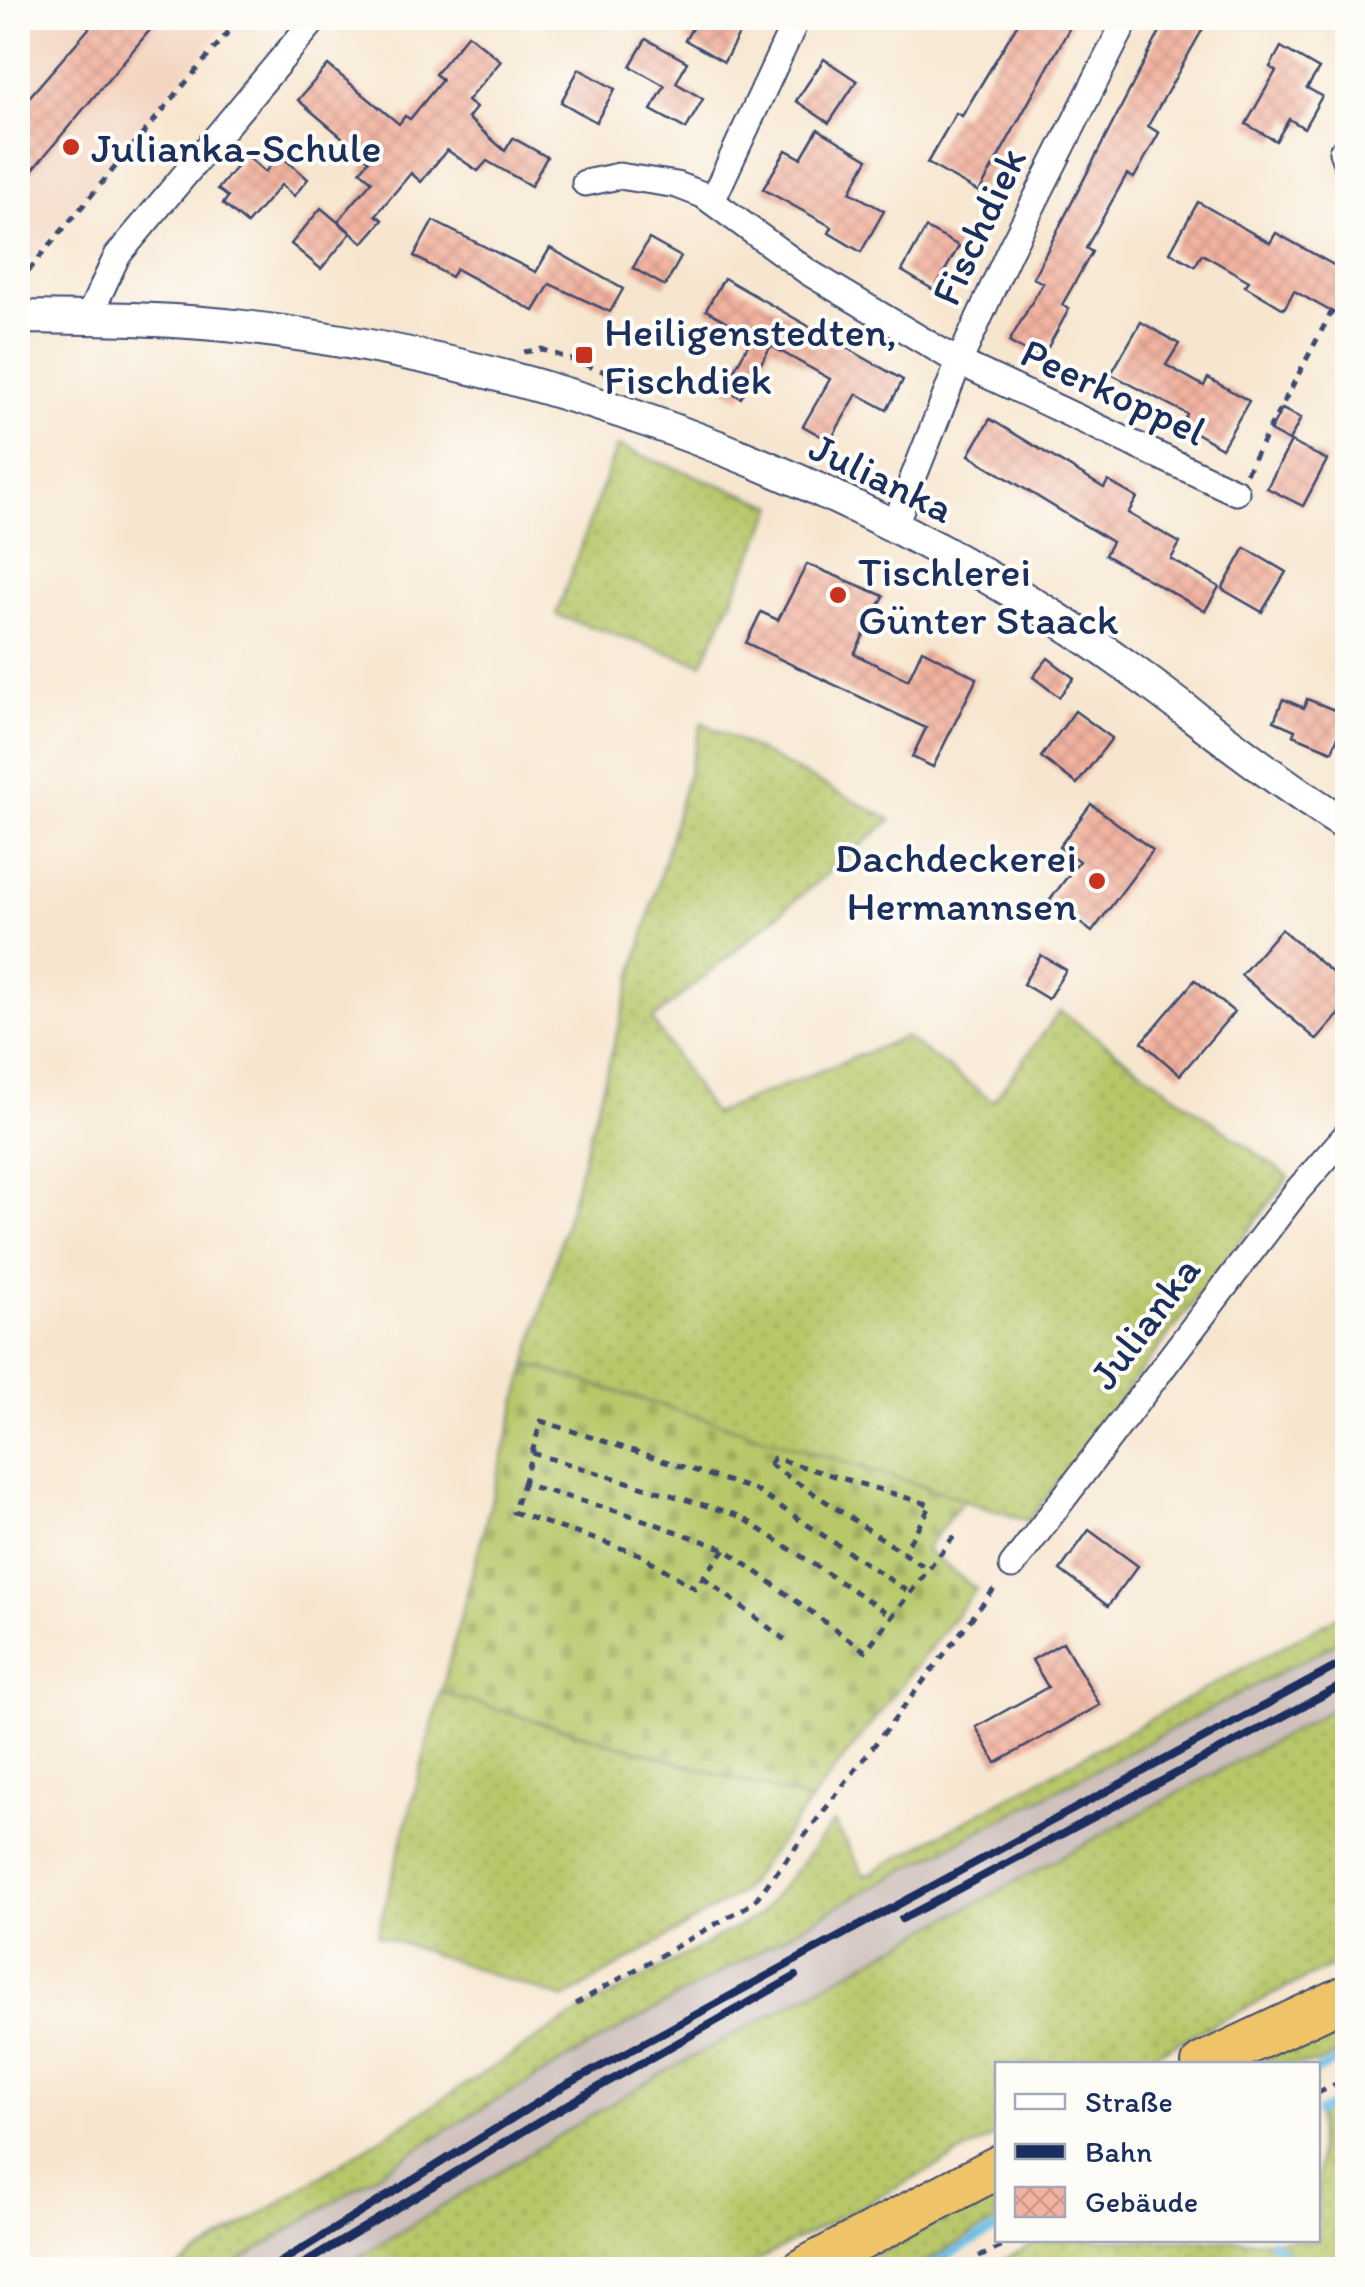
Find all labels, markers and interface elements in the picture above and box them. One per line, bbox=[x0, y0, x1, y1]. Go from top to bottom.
place label: Julianka-Schule bbox=[91, 122, 382, 173]
marker: Julianka-Schule bbox=[60, 136, 82, 158]
street label: Fischdiek bbox=[920, 139, 1037, 313]
place label: Heiligenstedten, Fischdiek bbox=[604, 306, 897, 405]
street label: Peerkoppel bbox=[1013, 326, 1215, 457]
marker: Heiligenstedten, Fischdiek bbox=[573, 344, 595, 366]
street label: Julianka bbox=[801, 421, 962, 534]
place label: Tischlerei Günter Staack bbox=[858, 546, 1119, 645]
marker: Tischlerei Günter Staack bbox=[827, 584, 849, 606]
place label: Dachdeckerei Hermannsen bbox=[835, 832, 1077, 931]
marker: Dachdeckerei Hermannsen bbox=[1086, 870, 1108, 892]
street label: Julianka bbox=[1078, 1245, 1211, 1399]
legend bbox=[995, 2062, 1320, 2242]
text: Straße bbox=[1085, 2083, 1173, 2120]
text: Bahn bbox=[1085, 2133, 1152, 2170]
text: Gebäude bbox=[1085, 2183, 1198, 2220]

